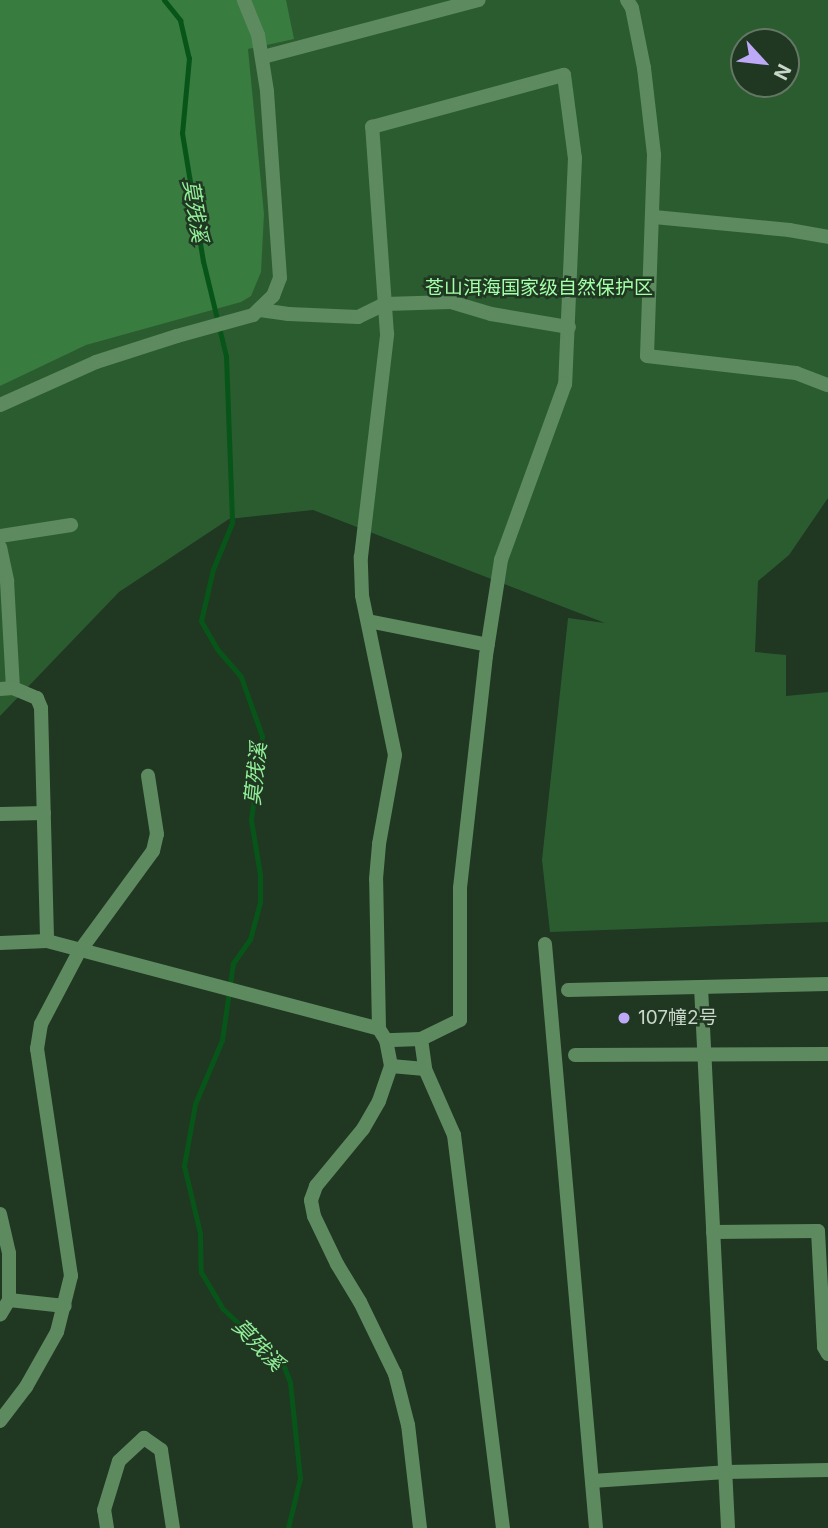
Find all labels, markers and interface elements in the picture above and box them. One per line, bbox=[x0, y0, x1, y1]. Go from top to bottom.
north arrow bbox=[730, 28, 800, 98]
text: N bbox=[769, 60, 796, 84]
water label: 莫残溪 bbox=[178, 178, 212, 244]
park label: 苍山洱海国家级自然保护区 bbox=[425, 277, 653, 299]
water label: 莫残溪 bbox=[240, 741, 272, 807]
place label: 107幢2号 bbox=[638, 1007, 718, 1029]
marker: 107幢2号 bbox=[616, 1010, 632, 1026]
water label: 莫残溪 bbox=[227, 1314, 289, 1376]

